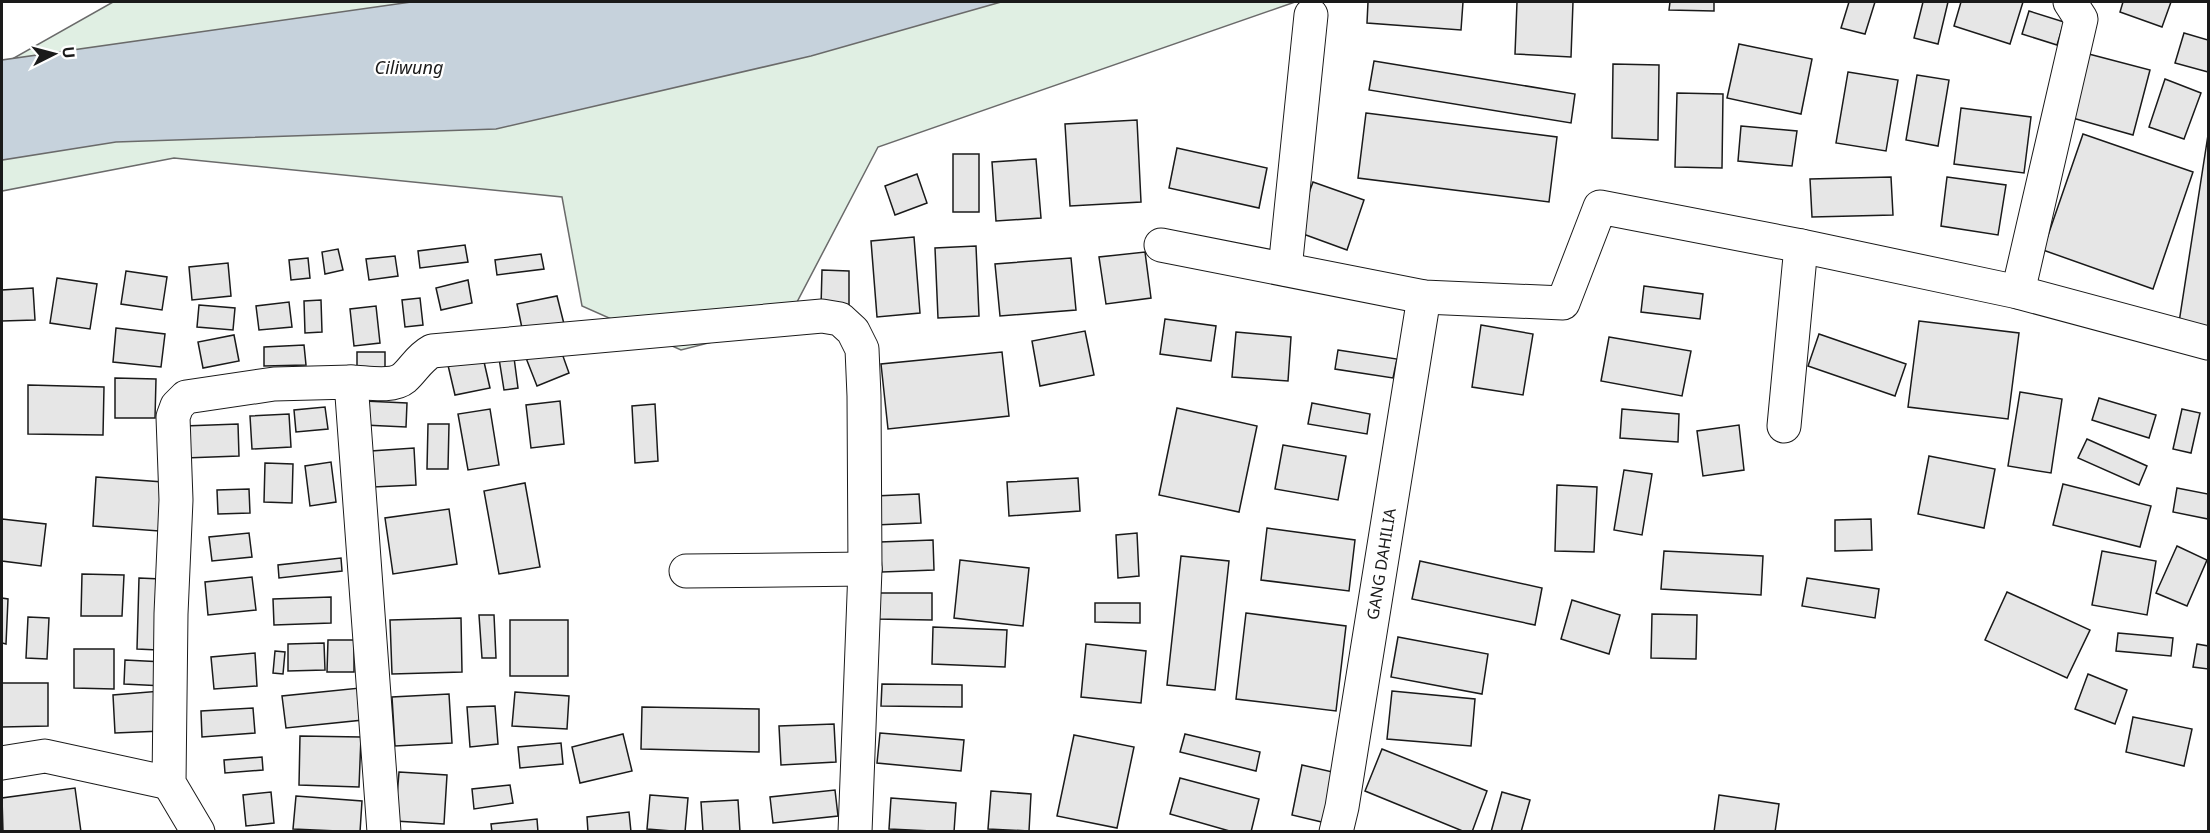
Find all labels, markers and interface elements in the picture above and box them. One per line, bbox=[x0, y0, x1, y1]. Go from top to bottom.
north arrow bbox=[24, 24, 84, 84]
text: U bbox=[57, 45, 80, 60]
water label: Ciliwung bbox=[375, 55, 443, 79]
street label: GANG DAHILIA bbox=[1361, 506, 1401, 621]

